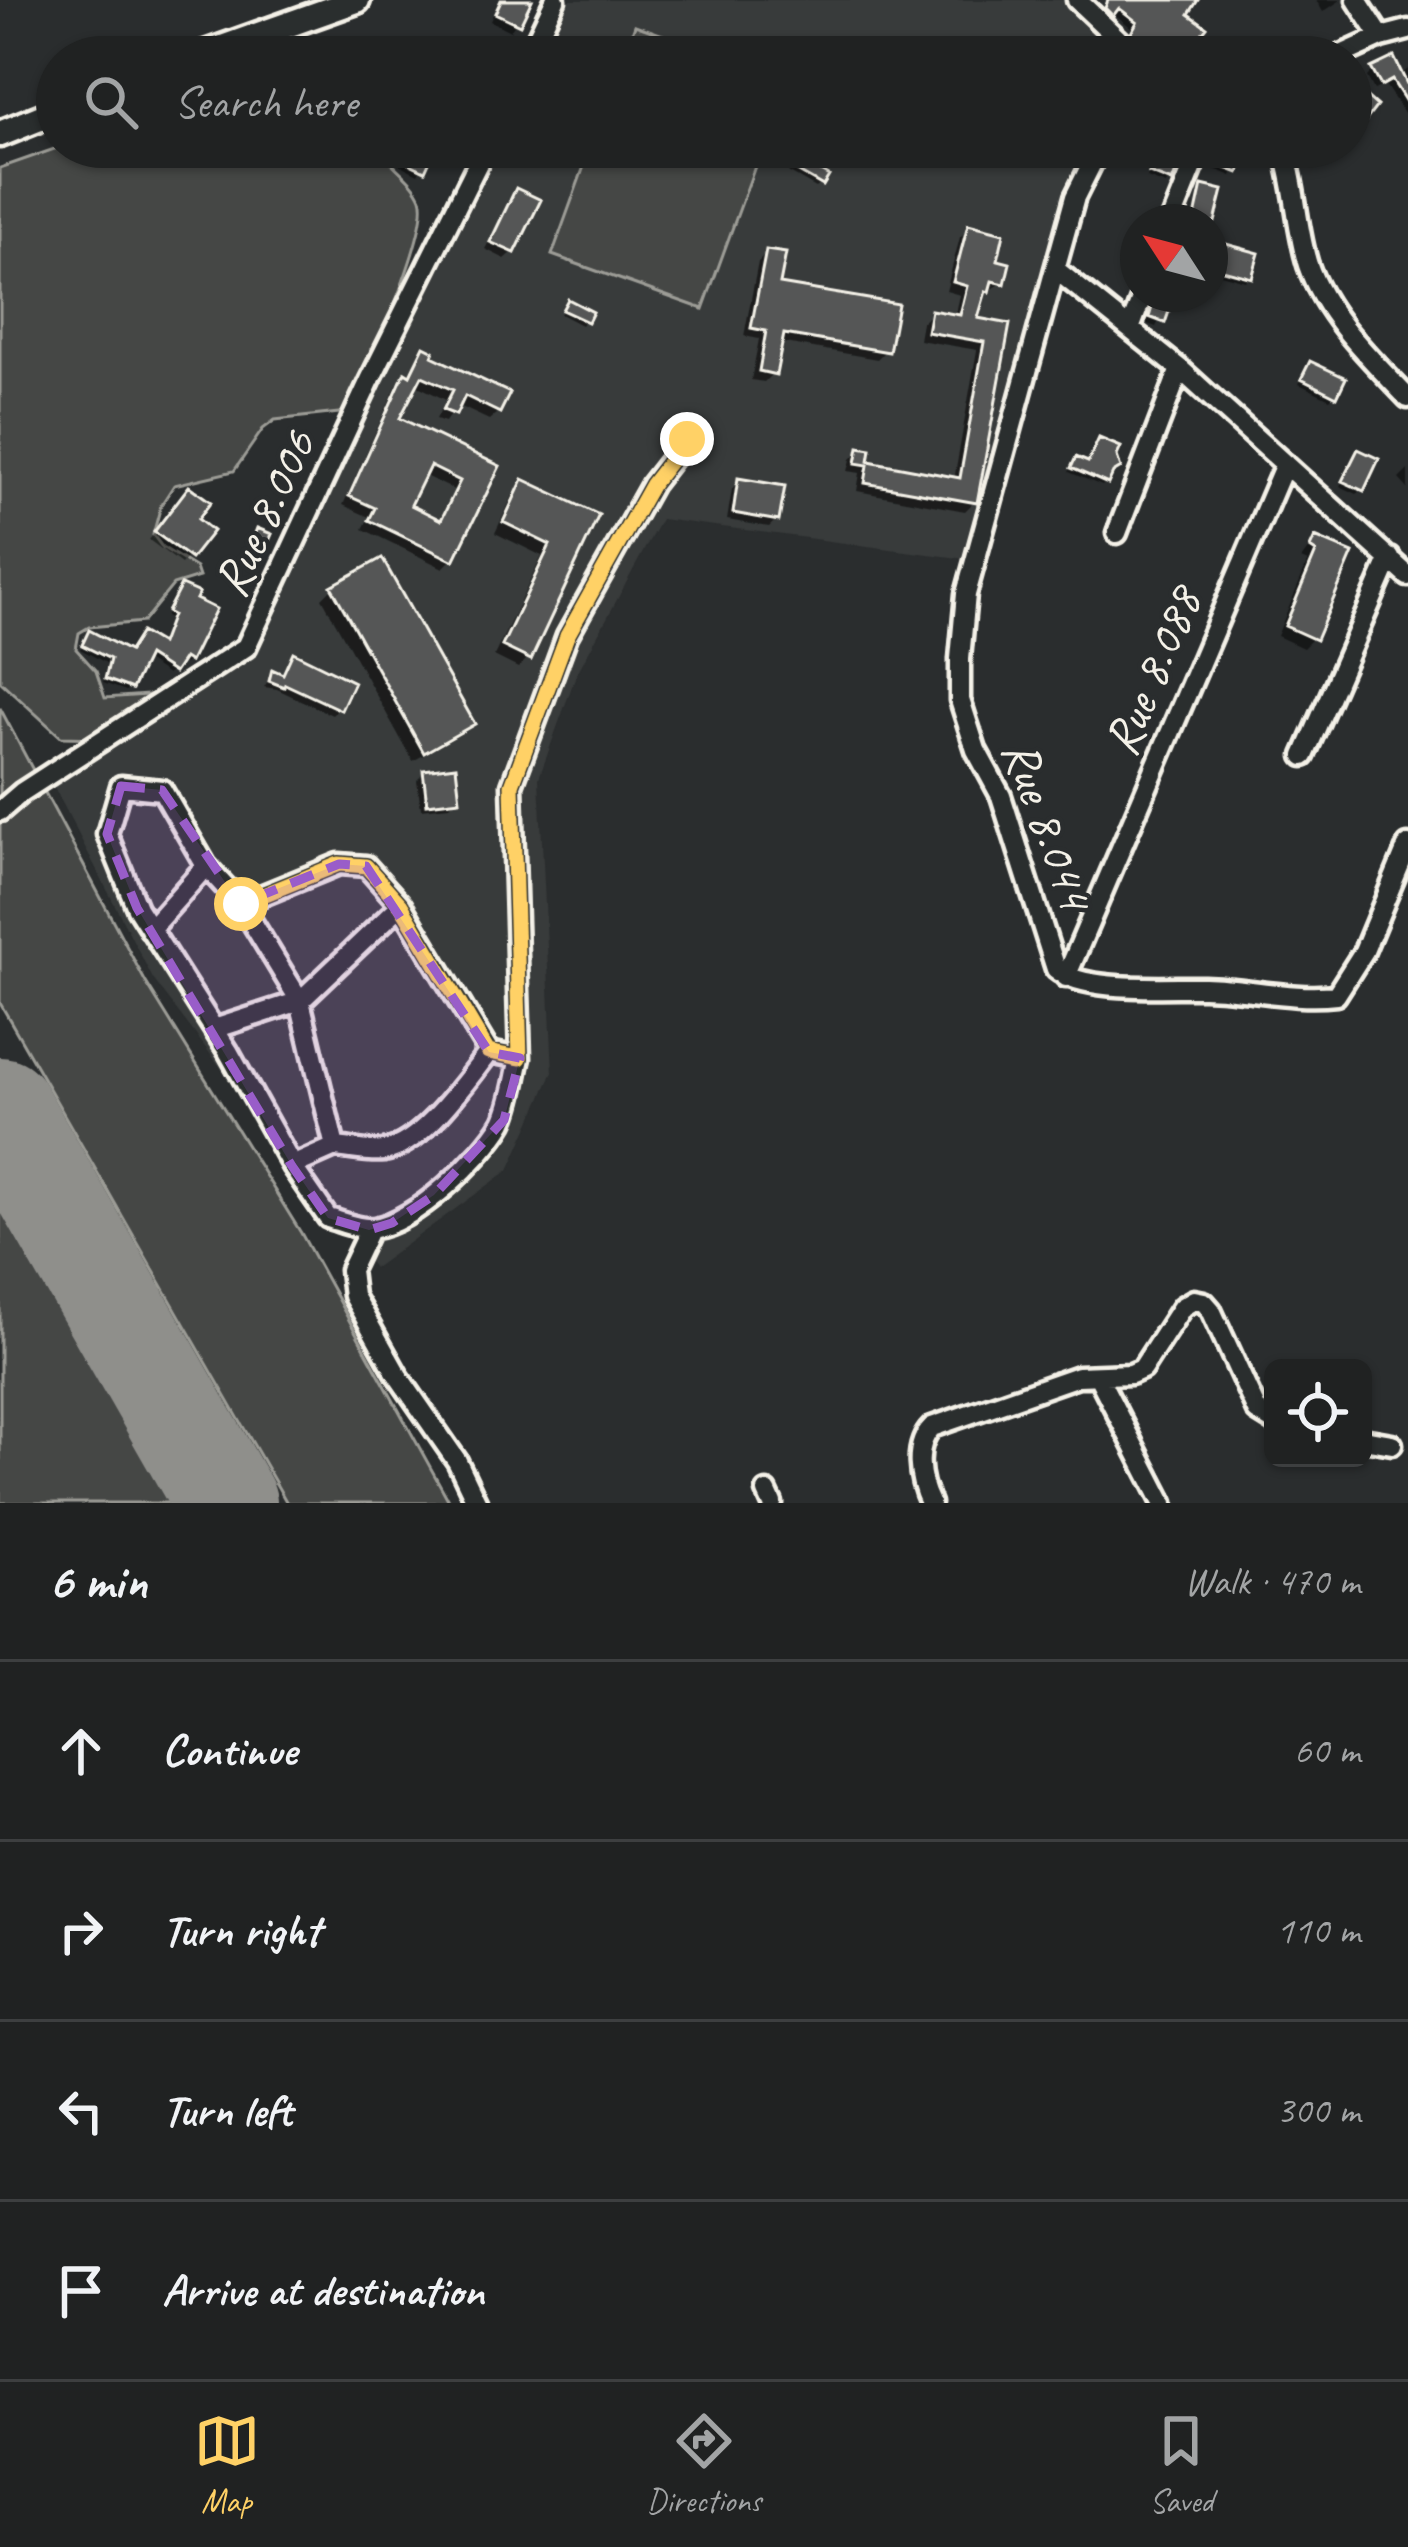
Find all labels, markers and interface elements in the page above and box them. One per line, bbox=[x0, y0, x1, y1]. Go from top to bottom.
search box bbox=[36, 36, 1372, 168]
icon: search bbox=[78, 69, 144, 135]
text: Search here bbox=[174, 74, 357, 131]
north arrow bbox=[1120, 204, 1228, 312]
route end bbox=[660, 412, 714, 466]
street label: Rue 8.006 bbox=[198, 418, 331, 606]
street label: Rue 8.088 bbox=[1088, 573, 1218, 765]
street label: Rue 8.044 bbox=[988, 731, 1110, 923]
route start bbox=[214, 877, 268, 931]
map controls bbox=[1264, 1359, 1372, 1467]
button: locate bbox=[1264, 1359, 1372, 1467]
text: 6 min bbox=[48, 1549, 147, 1613]
text: Walk · 470 m bbox=[1184, 1557, 1360, 1606]
icon: ahead bbox=[48, 1718, 114, 1784]
text: Continue bbox=[162, 1722, 296, 1779]
text: 60 m bbox=[1294, 1726, 1360, 1775]
icon: right bbox=[48, 1898, 114, 1964]
text: Turn right bbox=[162, 1902, 320, 1959]
text: 110 m bbox=[1276, 1906, 1360, 1955]
icon: left bbox=[48, 2078, 114, 2144]
text: Turn left bbox=[162, 2082, 292, 2139]
text: 300 m bbox=[1276, 2086, 1360, 2135]
icon: arrive bbox=[48, 2258, 114, 2324]
text: Arrive at destination bbox=[162, 2262, 484, 2319]
tab: Map bbox=[194, 2408, 260, 2522]
tab: Directions bbox=[647, 2408, 761, 2522]
tab: Saved bbox=[1148, 2408, 1214, 2522]

